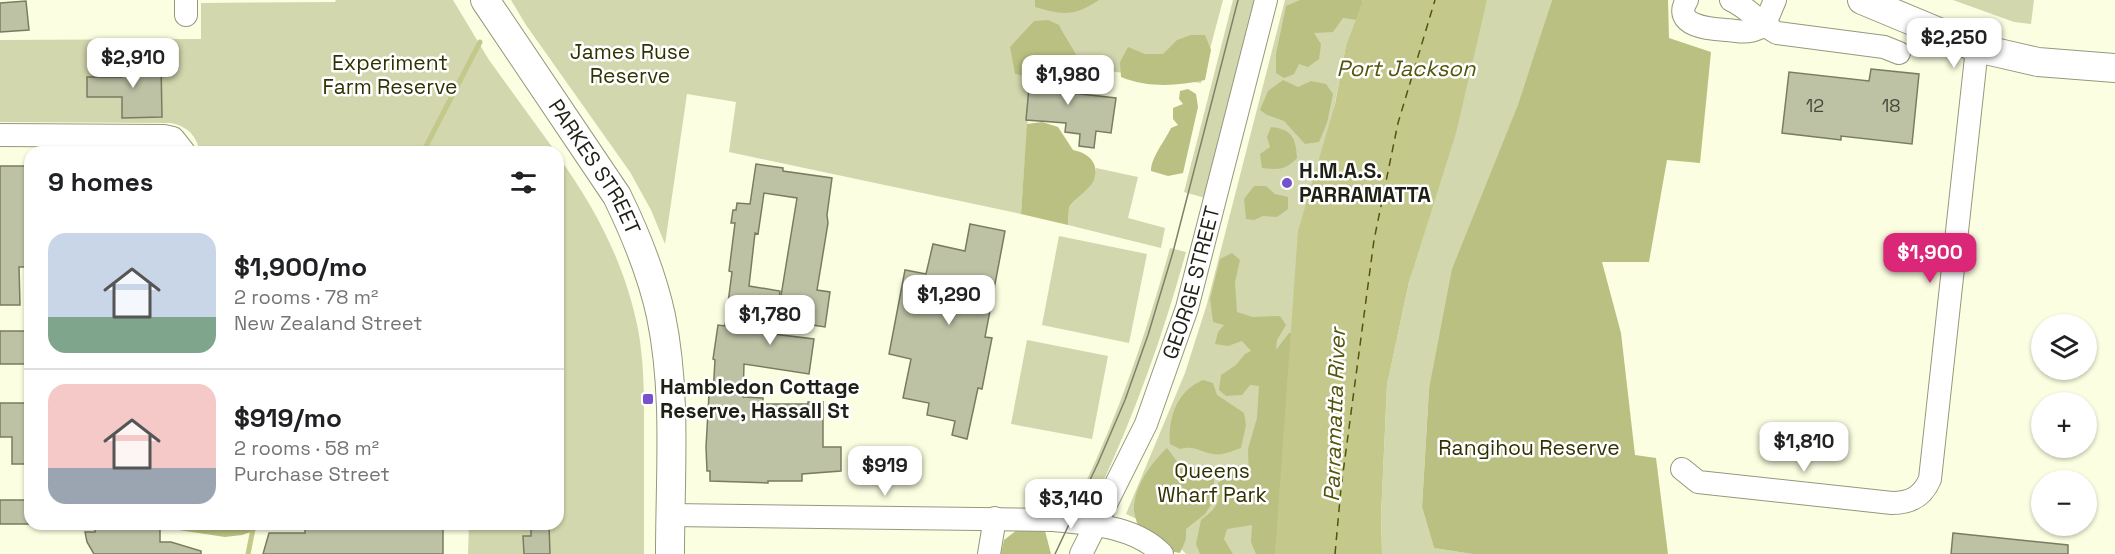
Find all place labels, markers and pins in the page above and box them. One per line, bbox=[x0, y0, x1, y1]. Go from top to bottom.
pin: $2,250 bbox=[1905, 18, 2003, 69]
pin: $2,910 bbox=[84, 38, 182, 89]
pin: $1,980 bbox=[1019, 55, 1117, 106]
place label: H.M.A.S. PARRAMATTA bbox=[1299, 157, 1431, 208]
marker: H.M.A.S. PARRAMATTA bbox=[1280, 176, 1294, 190]
pin: $1,900 bbox=[1881, 233, 1979, 284]
pin: $1,290 bbox=[900, 275, 998, 326]
pin: $1,780 bbox=[721, 295, 819, 346]
place label: Hambledon Cottage Reserve, Hassall St bbox=[660, 373, 860, 424]
marker: Hambledon Cottage Reserve, Hassall St bbox=[641, 392, 655, 406]
pin: $1,810 bbox=[1755, 422, 1853, 473]
pin: $919 bbox=[849, 446, 921, 497]
pin: $3,140 bbox=[1022, 479, 1120, 530]

